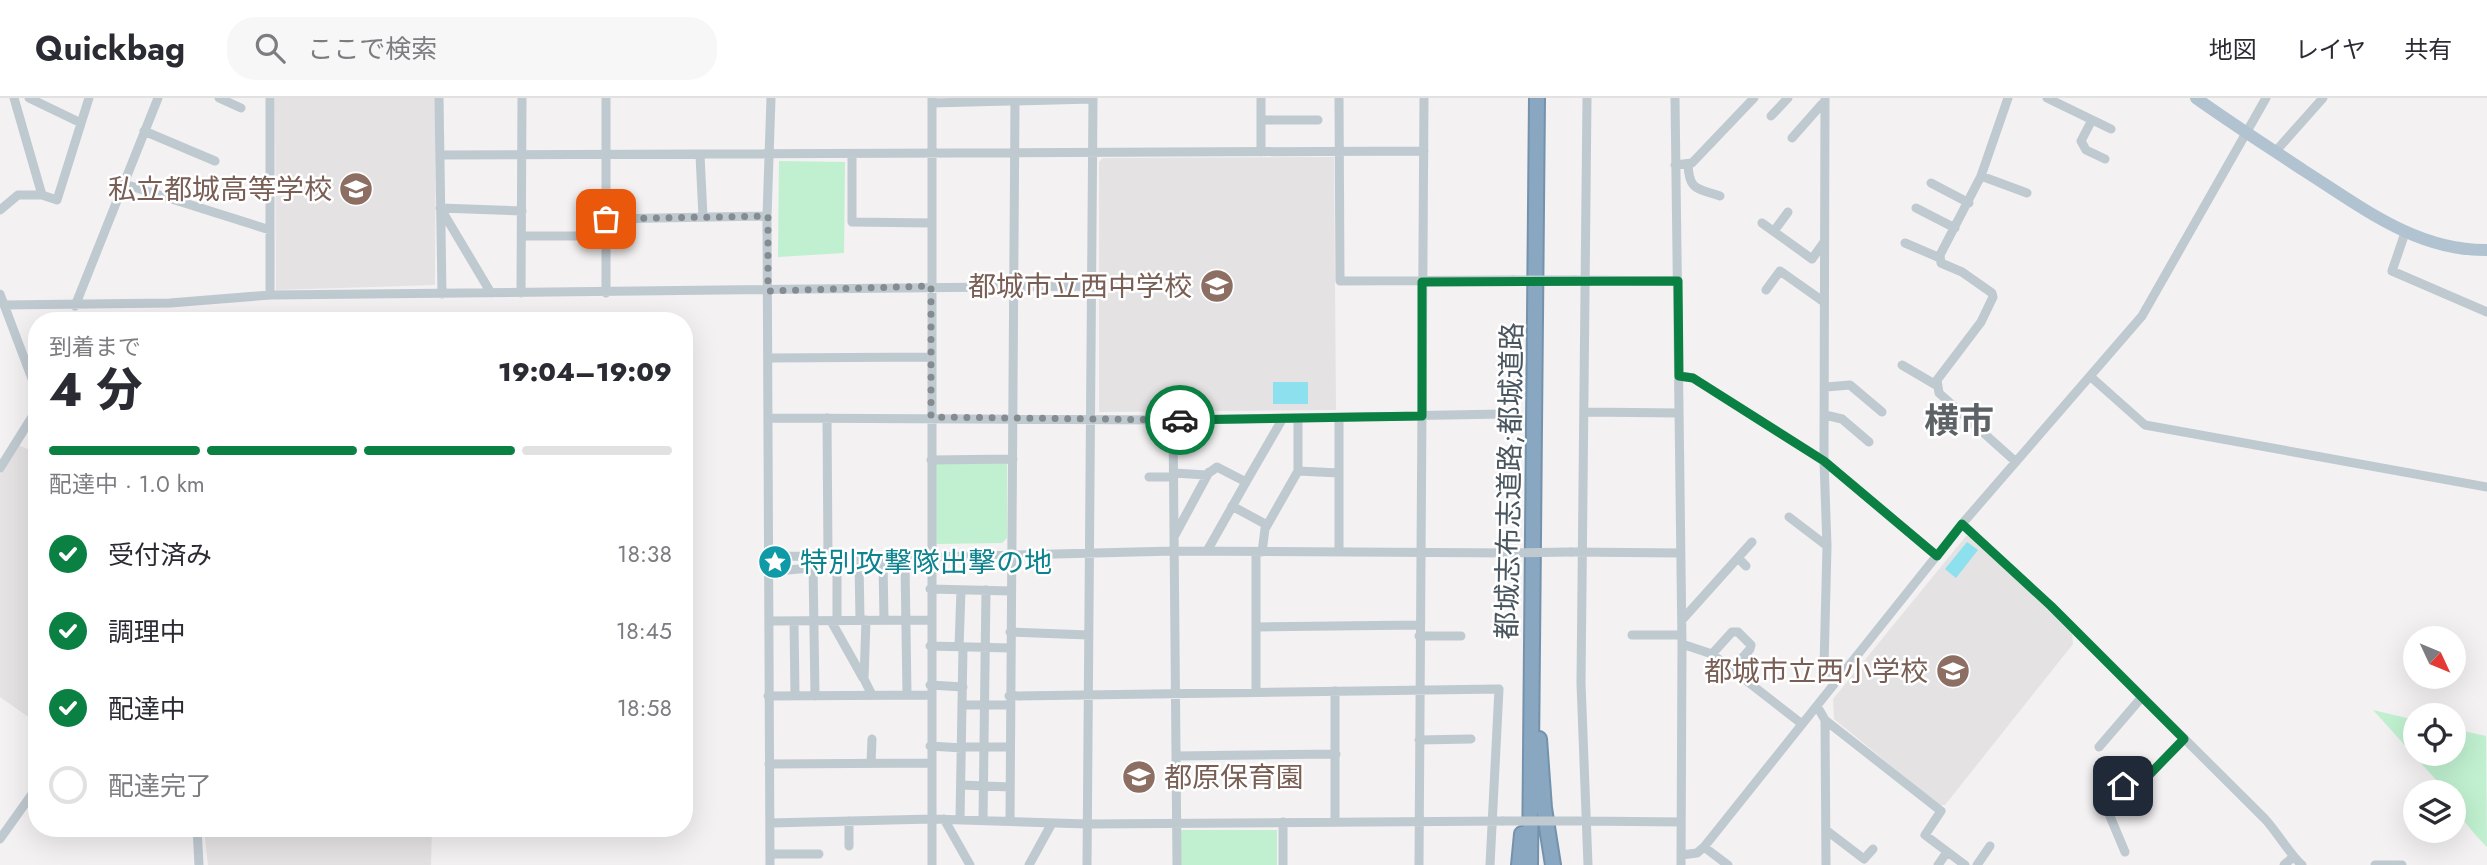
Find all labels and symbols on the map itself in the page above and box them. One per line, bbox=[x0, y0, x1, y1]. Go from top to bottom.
place label: 私立都城高等学校 bbox=[108, 169, 332, 210]
school or university icon: 私立都城高等学校 bbox=[337, 170, 375, 208]
pin bbox=[576, 189, 636, 249]
place label: 都城市立西中学校 bbox=[968, 266, 1192, 307]
school or university icon: 都城市立西中学校 bbox=[1198, 267, 1236, 305]
street label: 都城志布志道路;都城道路 bbox=[1486, 322, 1533, 640]
courier bbox=[1145, 385, 1215, 455]
district label: 横市 bbox=[1924, 396, 1994, 446]
place label: 特別攻撃隊出撃の地 bbox=[800, 542, 1052, 583]
place icon: 特別攻撃隊出撃の地 bbox=[756, 543, 794, 581]
north arrow bbox=[2403, 626, 2466, 690]
place label: 都城市立西小学校 bbox=[1704, 651, 1928, 692]
school or university icon: 都城市立西小学校 bbox=[1934, 652, 1972, 690]
pin bbox=[2093, 756, 2153, 816]
place label: 都原保育園 bbox=[1164, 757, 1304, 798]
school or university icon: 都原保育園 bbox=[1120, 758, 1158, 796]

